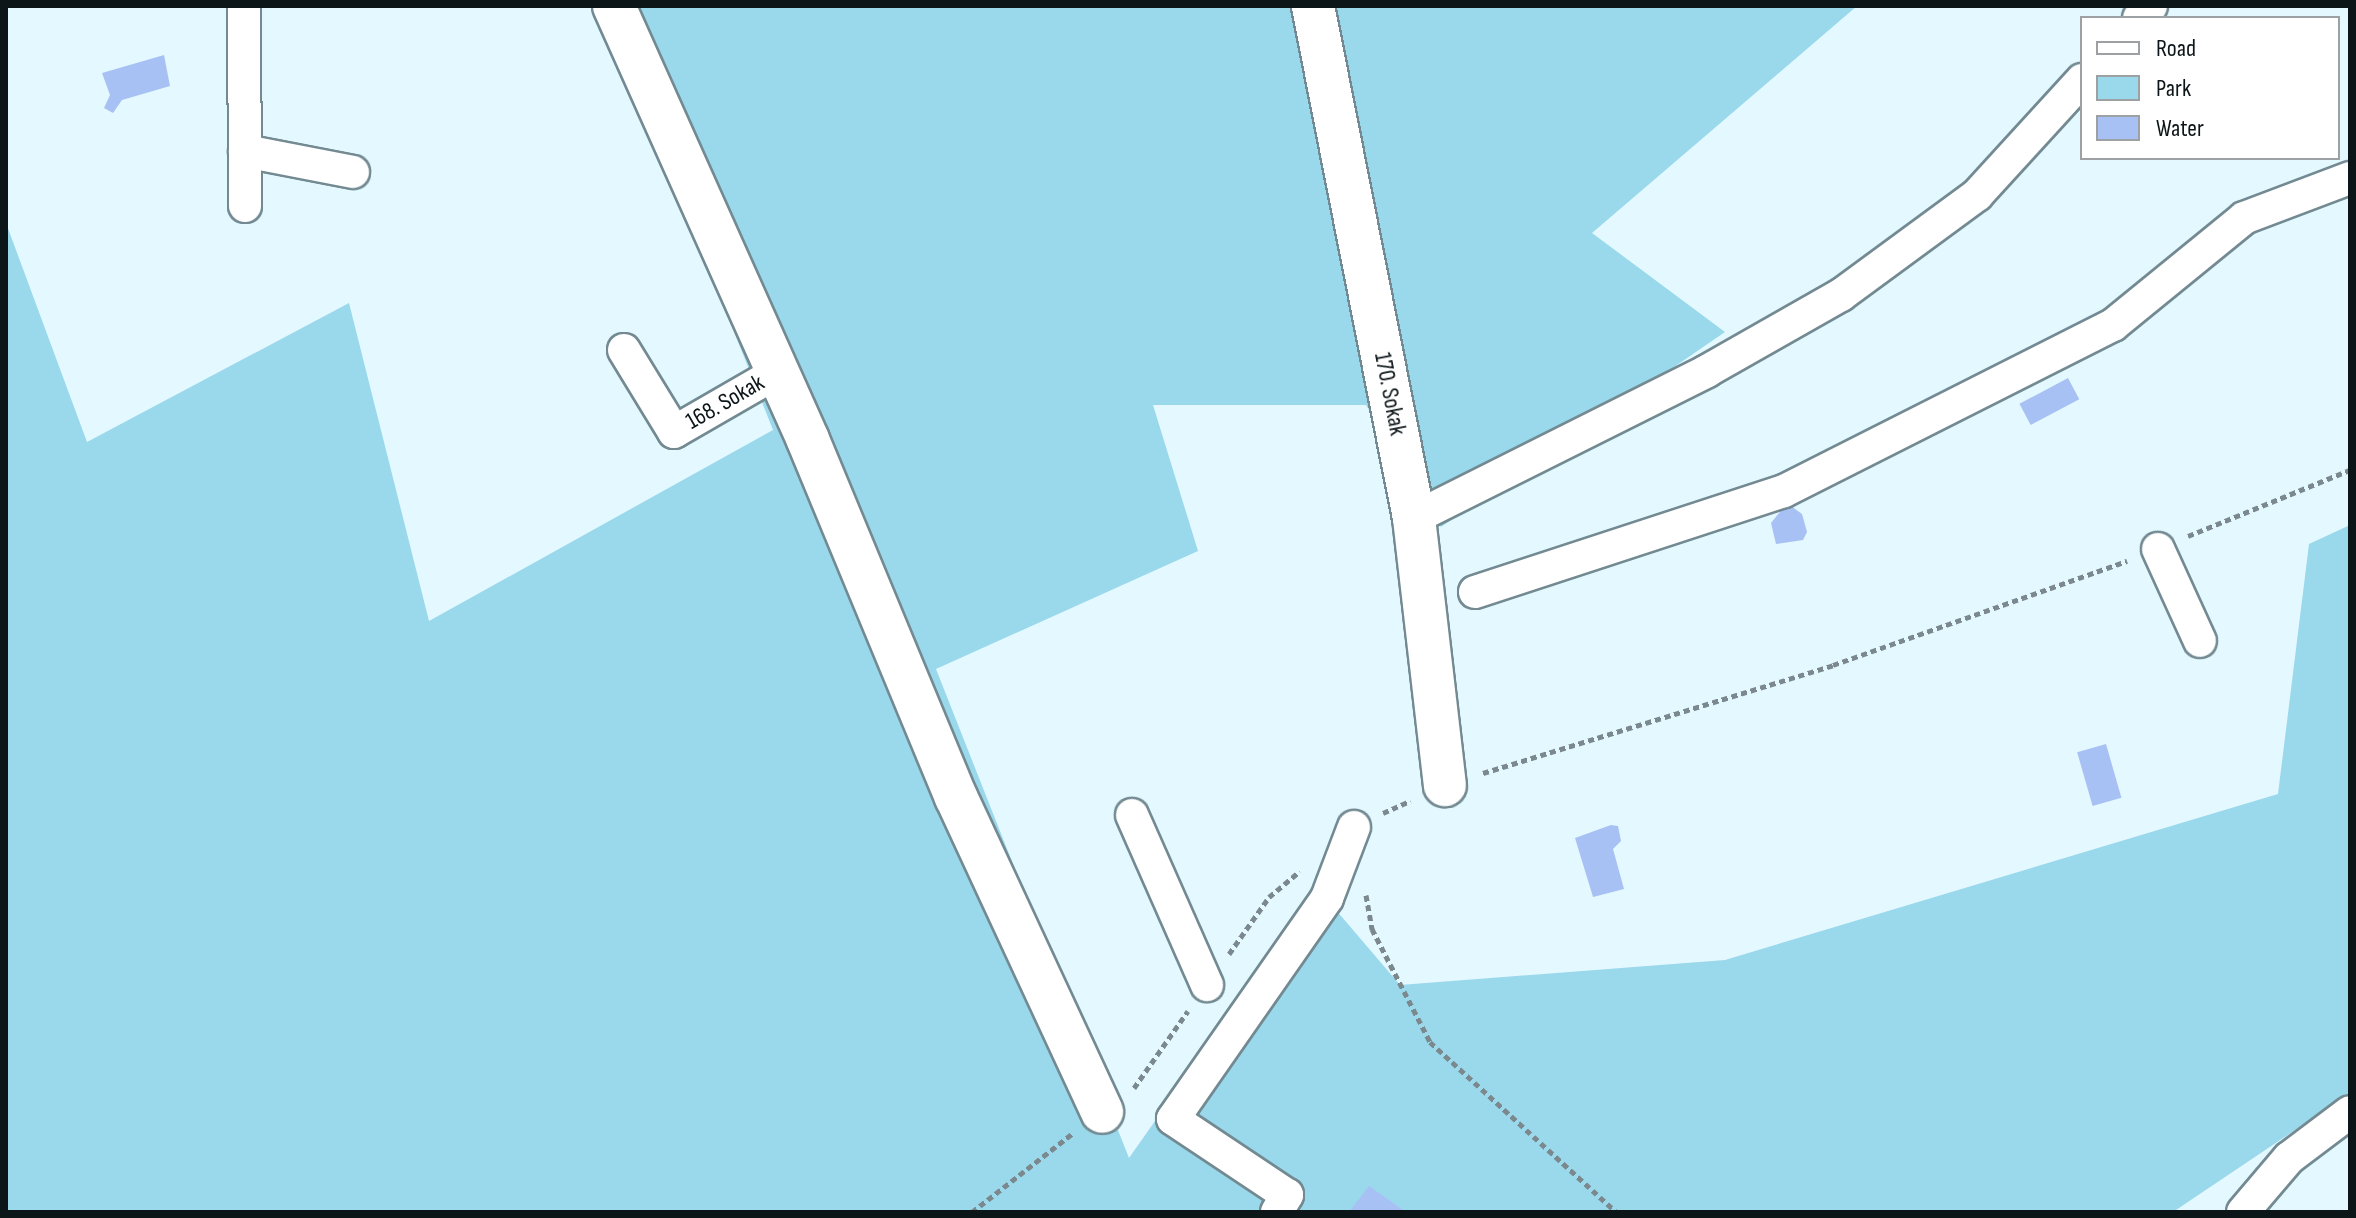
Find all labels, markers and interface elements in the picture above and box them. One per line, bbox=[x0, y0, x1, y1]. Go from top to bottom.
legend bbox=[2080, 16, 2340, 160]
text: Road bbox=[2156, 34, 2196, 63]
text: Park bbox=[2156, 74, 2191, 103]
text: Water bbox=[2156, 114, 2204, 143]
street label: 170. Sokak bbox=[1368, 350, 1412, 438]
street label: 168. Sokak bbox=[681, 368, 769, 436]

